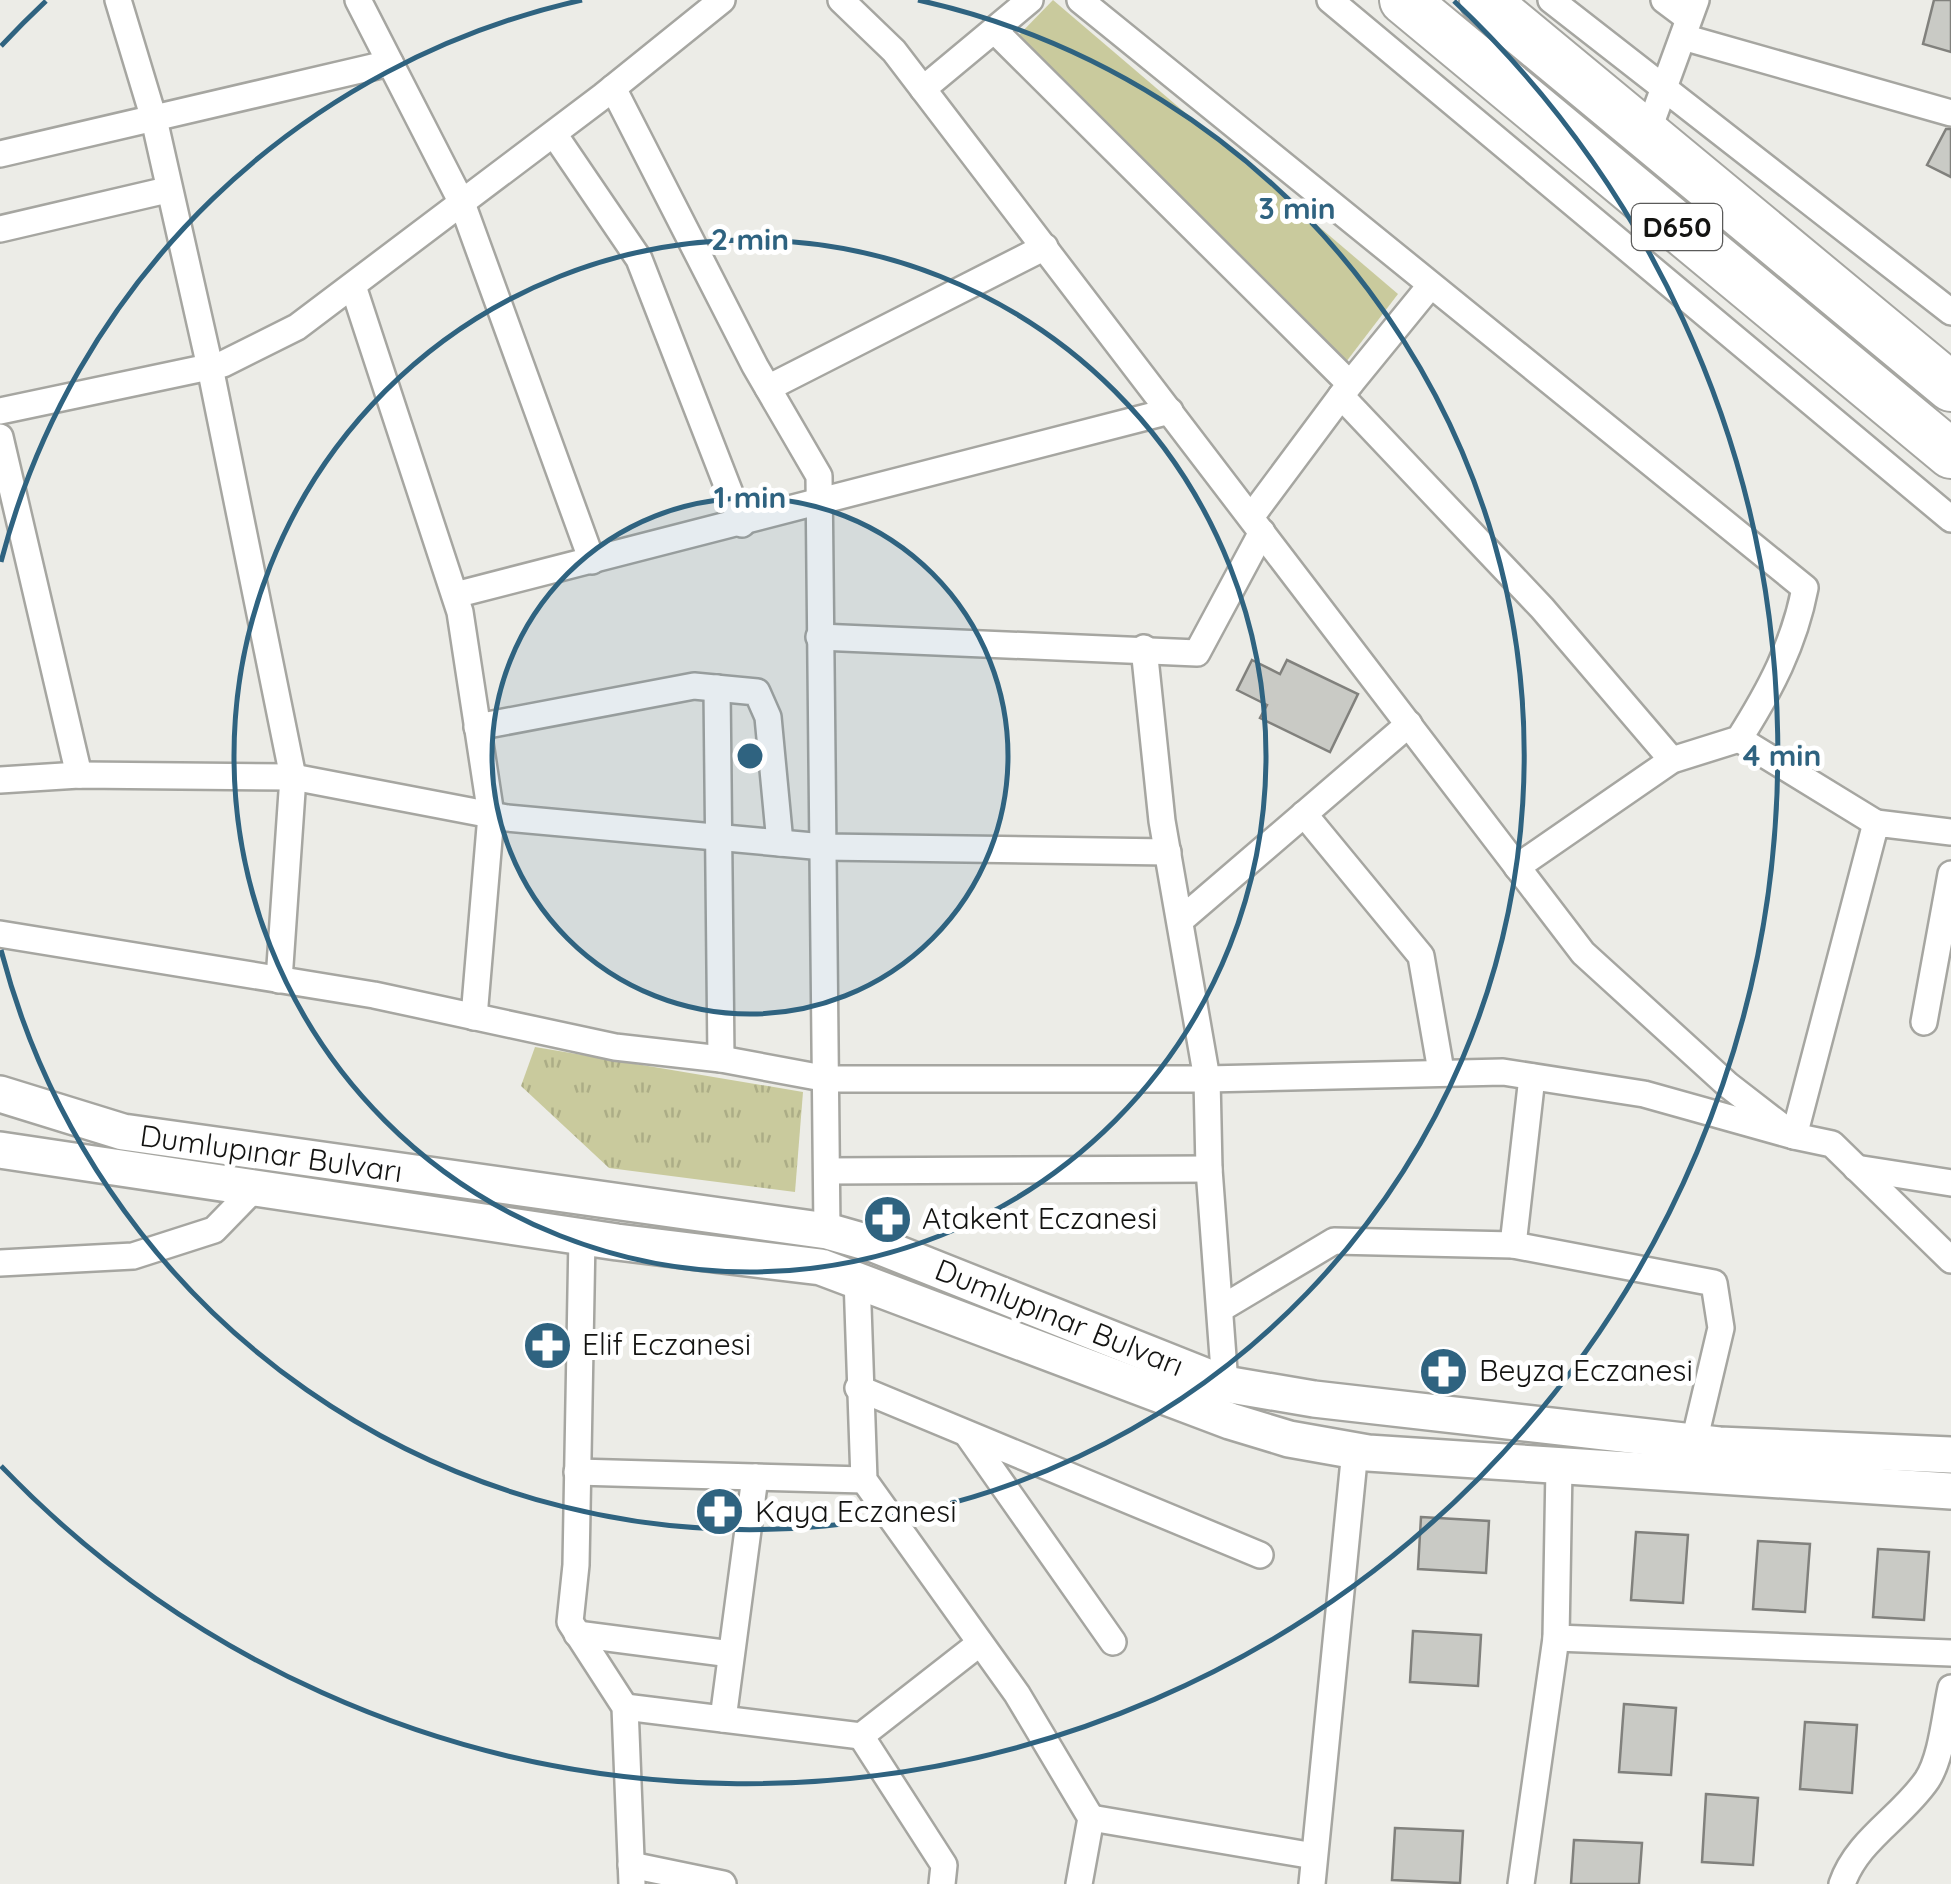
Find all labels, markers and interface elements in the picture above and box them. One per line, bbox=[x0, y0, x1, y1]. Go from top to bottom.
text: 3 min bbox=[1258, 189, 1336, 227]
road number: D650 bbox=[1632, 204, 1722, 250]
text: 2 min bbox=[711, 220, 789, 258]
text: 1 min bbox=[714, 478, 786, 516]
text: 4 min bbox=[1743, 736, 1821, 774]
centre of rings bbox=[732, 738, 768, 774]
street label: Dumlupınar Bulvarı bbox=[138, 1116, 405, 1190]
pharmacy icon: Atakent Eczanesi bbox=[861, 1193, 913, 1245]
place label: Atakent Eczanesi bbox=[922, 1199, 1157, 1237]
street label: Dumlupınar Bulvarı bbox=[930, 1250, 1189, 1384]
pharmacy icon: Elif Eczanesi bbox=[521, 1319, 573, 1371]
place label: Elif Eczanesi bbox=[582, 1325, 751, 1363]
pharmacy icon: Beyza Eczanesi bbox=[1418, 1345, 1470, 1397]
place label: Beyza Eczanesi bbox=[1479, 1351, 1693, 1389]
pharmacy icon: Kaya Eczanesi bbox=[694, 1486, 746, 1538]
place label: Kaya Eczanesi bbox=[755, 1492, 957, 1530]

